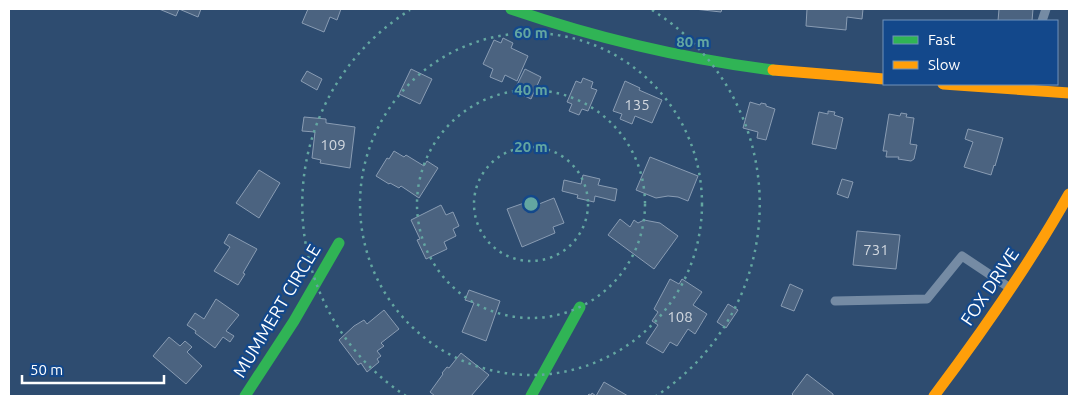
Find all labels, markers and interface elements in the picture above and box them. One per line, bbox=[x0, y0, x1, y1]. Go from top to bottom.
legend bbox=[883, 20, 1058, 85]
text: 60 m bbox=[514, 24, 548, 41]
text: Fast bbox=[928, 31, 956, 48]
text: 80 m bbox=[676, 33, 710, 50]
text: Slow bbox=[928, 56, 961, 73]
text: 40 m bbox=[514, 81, 548, 98]
house number: 135 bbox=[624, 96, 650, 113]
house number: 109 bbox=[320, 136, 346, 153]
text: 20 m bbox=[514, 138, 548, 155]
centre of rings bbox=[522, 195, 540, 213]
street label: MUMMERT CIRCLE bbox=[229, 240, 324, 381]
house number: 731 bbox=[863, 241, 889, 258]
street label: FOX DRIVE bbox=[956, 244, 1022, 329]
house number: 108 bbox=[667, 308, 693, 325]
scale bar bbox=[22, 352, 165, 384]
text: 50 m bbox=[30, 361, 63, 378]

